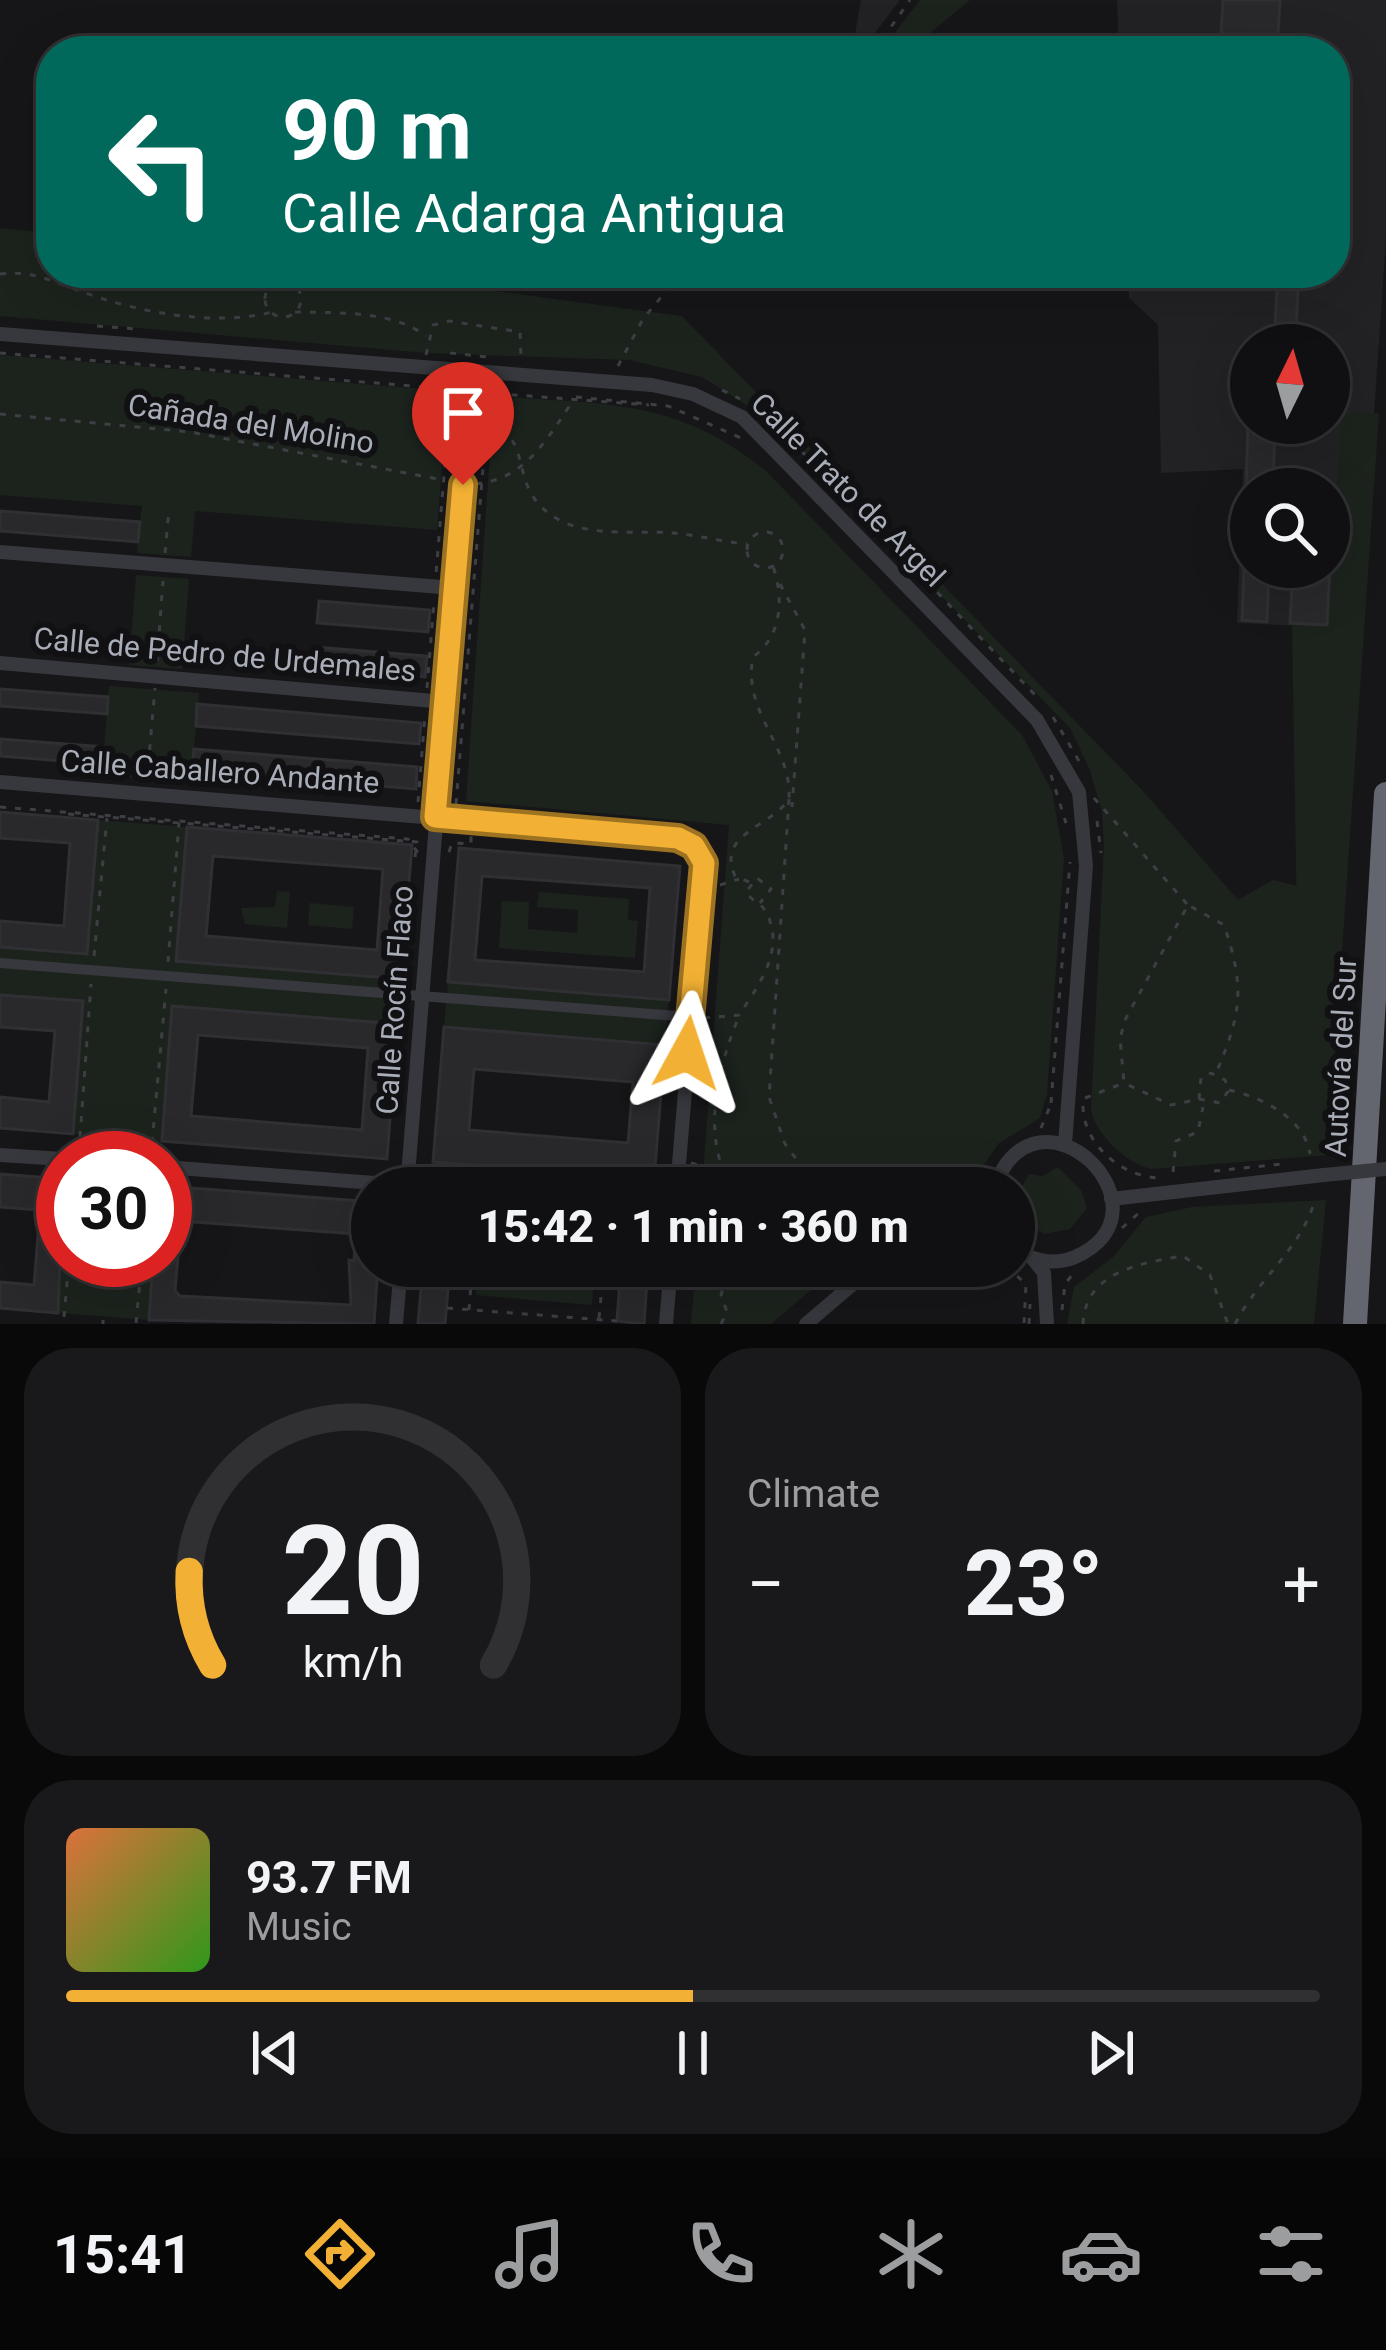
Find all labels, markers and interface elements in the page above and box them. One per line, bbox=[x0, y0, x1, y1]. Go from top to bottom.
text: 90 m bbox=[282, 81, 472, 180]
icon: left bbox=[84, 84, 240, 240]
text: Calle Adarga Antigua bbox=[282, 182, 786, 245]
north arrow bbox=[1230, 324, 1350, 444]
map controls bbox=[1230, 324, 1350, 588]
pin bbox=[412, 362, 514, 485]
icon: arrive bbox=[430, 380, 496, 446]
street label: Calle Trato de Argel bbox=[744, 385, 953, 594]
street label: Cañada del Molino bbox=[126, 387, 377, 460]
button: search bbox=[1230, 468, 1350, 588]
street label: Calle de Pedro de Urdemales bbox=[32, 620, 418, 689]
street label: Calle Caballero Andante bbox=[60, 743, 381, 800]
street label: Calle Rocín Flaco bbox=[369, 884, 420, 1116]
street label: Autovía del Sur bbox=[1318, 956, 1363, 1158]
position arrow bbox=[624, 990, 750, 1116]
speed limit sign: 30 bbox=[36, 1131, 192, 1287]
text: 15:42 · 1 min · 360 m bbox=[477, 1200, 909, 1253]
text: Climate bbox=[747, 1471, 880, 1517]
text: 20 bbox=[281, 1498, 424, 1644]
text: 23° bbox=[964, 1532, 1103, 1637]
text: − bbox=[747, 1546, 785, 1623]
text: + bbox=[1283, 1546, 1320, 1623]
text: km/h bbox=[302, 1637, 403, 1687]
text: 93.7 FM bbox=[246, 1851, 412, 1904]
text: Music bbox=[246, 1904, 352, 1950]
icon: previous bbox=[242, 2020, 308, 2086]
icon: pause bbox=[660, 2020, 726, 2086]
icon: next bbox=[1078, 2020, 1144, 2086]
icon: directions bbox=[298, 2212, 382, 2296]
icon: music bbox=[488, 2212, 572, 2296]
icon: phone bbox=[679, 2212, 763, 2296]
icon: climate bbox=[869, 2212, 953, 2296]
icon: car bbox=[1059, 2212, 1143, 2296]
icon: filters bbox=[1249, 2212, 1333, 2296]
text: 15:41 bbox=[53, 2223, 192, 2286]

